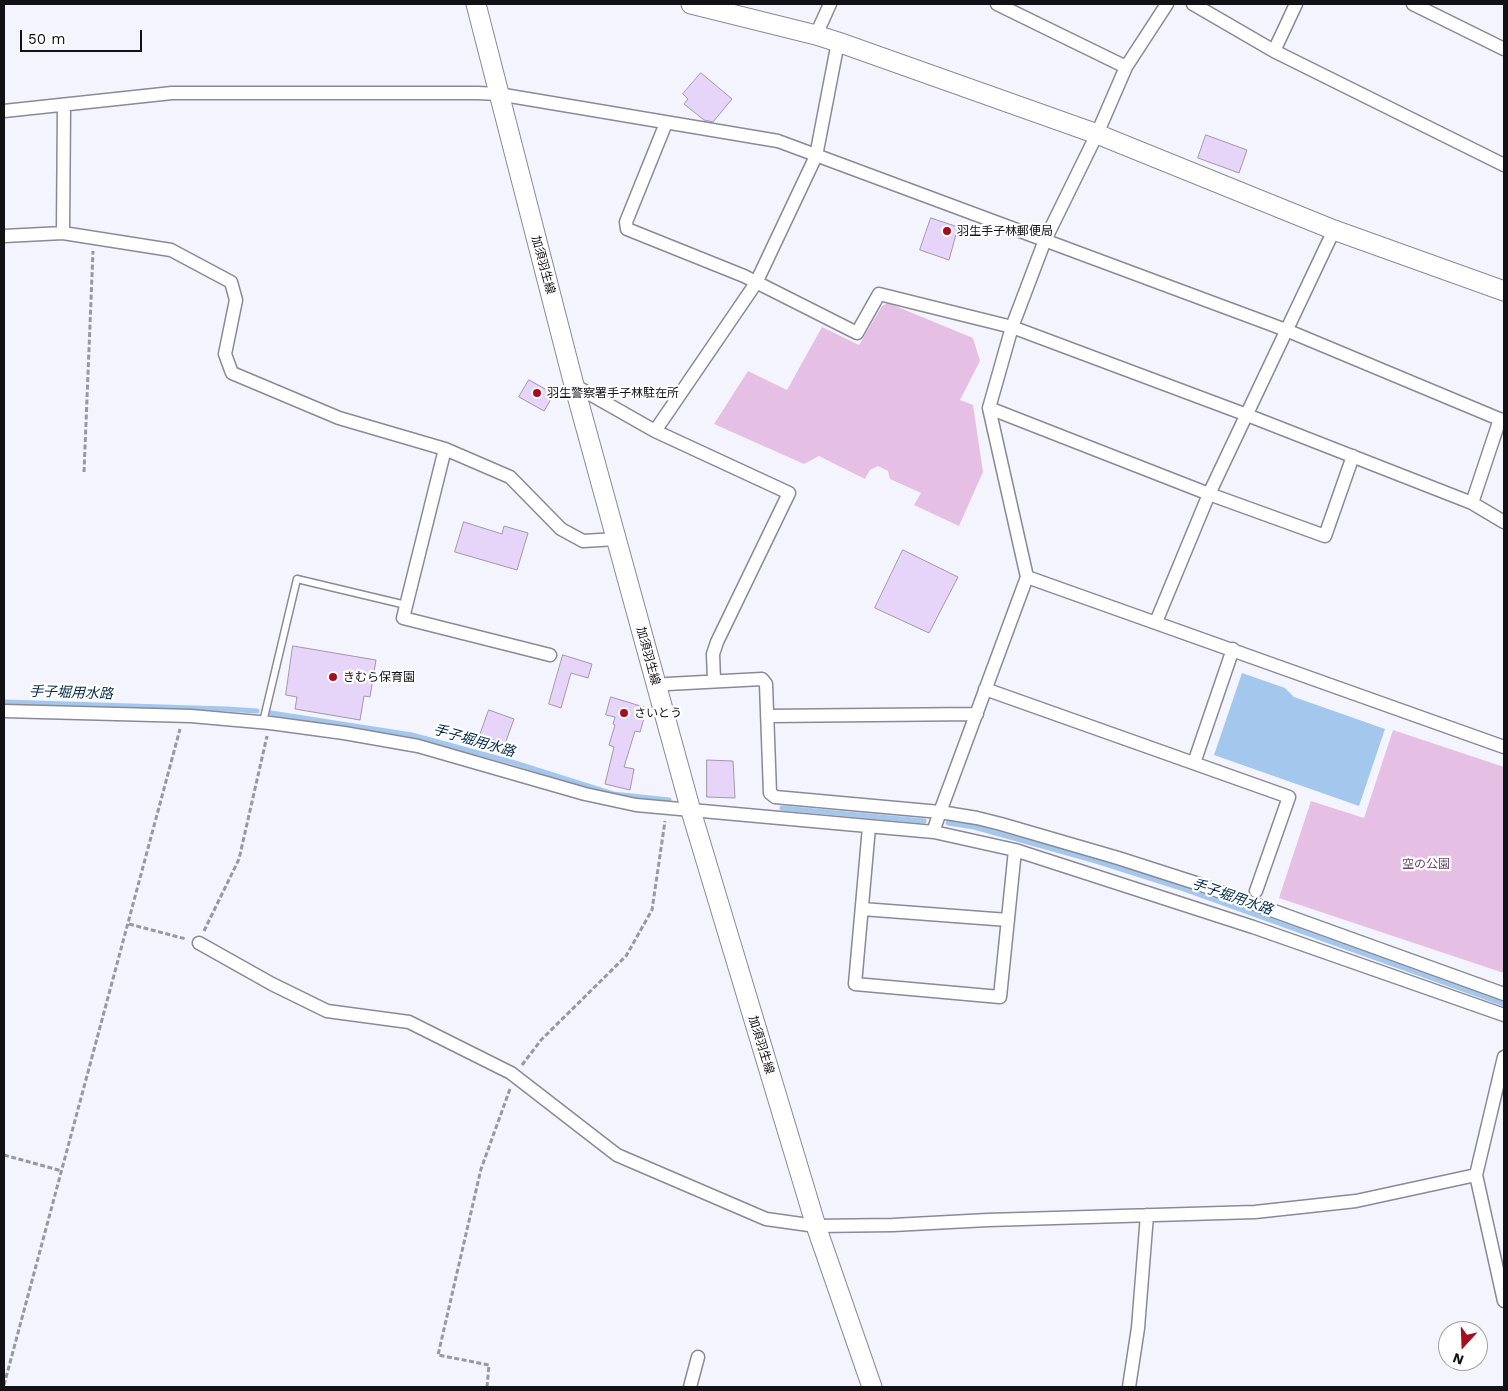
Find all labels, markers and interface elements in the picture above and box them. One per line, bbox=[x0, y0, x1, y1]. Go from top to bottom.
scale bar bbox=[22, 20, 145, 52]
text: 50 m bbox=[28, 30, 65, 48]
place label: 羽生手子林郵便局 bbox=[957, 224, 1053, 238]
marker: 羽生手子林郵便局 bbox=[941, 225, 953, 237]
street label: 加須羽生線 bbox=[528, 234, 558, 296]
place label: 羽生警察署手子林駐在所 bbox=[547, 386, 679, 400]
marker: 羽生警察署手子林駐在所 bbox=[531, 387, 543, 399]
street label: 加須羽生線 bbox=[633, 625, 663, 687]
place label: きむら保育園 bbox=[343, 670, 415, 684]
marker: きむら保育園 bbox=[327, 671, 339, 683]
water label: 手子堀用水路 bbox=[29, 683, 113, 703]
place label: さいとう bbox=[634, 706, 682, 720]
marker: さいとう bbox=[618, 707, 630, 719]
water label: 手子堀用水路 bbox=[431, 721, 517, 761]
park label: 空の公園 bbox=[1402, 857, 1450, 871]
water label: 手子堀用水路 bbox=[1190, 875, 1274, 919]
street label: 加須羽生線 bbox=[745, 1014, 777, 1076]
north arrow bbox=[1438, 1321, 1488, 1371]
text: N bbox=[1451, 1350, 1466, 1368]

